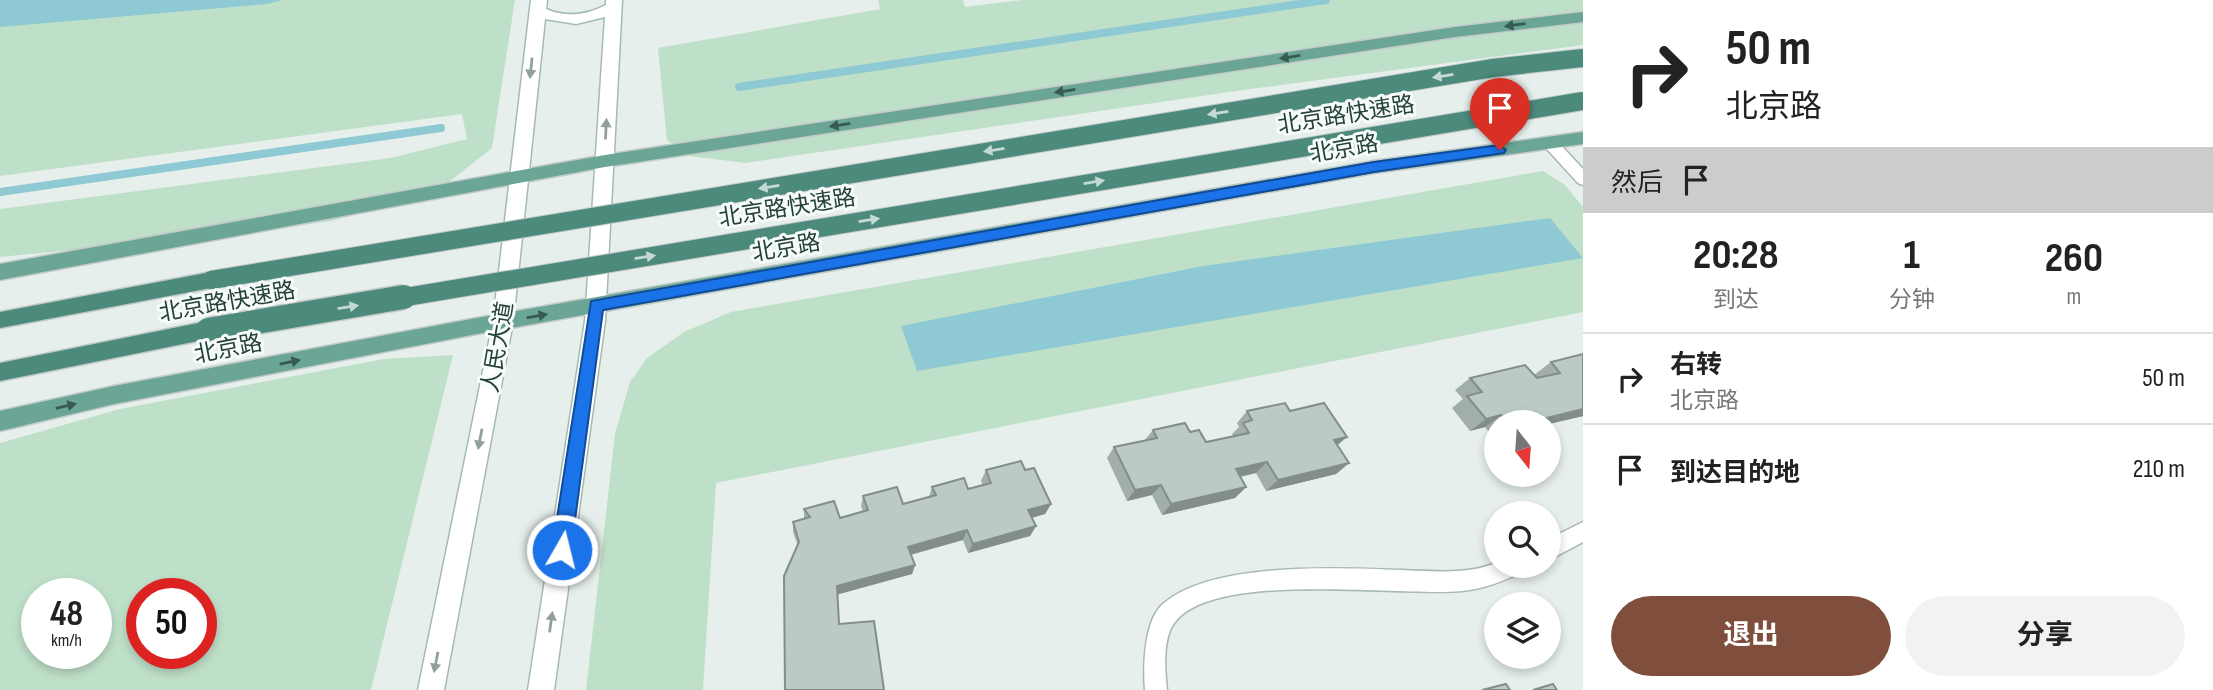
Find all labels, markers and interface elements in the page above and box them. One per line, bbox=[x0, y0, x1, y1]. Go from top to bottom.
one-way arrow bbox=[1504, 19, 1526, 30]
text: 50 m bbox=[1726, 20, 1811, 79]
icon: right bbox=[1611, 28, 1702, 119]
one-way arrow bbox=[1279, 52, 1301, 63]
one-way arrow bbox=[525, 57, 536, 79]
one-way arrow bbox=[1431, 71, 1453, 82]
pin bbox=[1470, 78, 1530, 150]
one-way arrow bbox=[1054, 86, 1076, 97]
text: 北京路 bbox=[1726, 88, 1822, 127]
icon: arrive bbox=[1481, 89, 1519, 127]
street label: 北京路快速路 bbox=[1276, 90, 1416, 140]
one-way arrow bbox=[1207, 108, 1229, 119]
one-way arrow bbox=[601, 118, 612, 140]
one-way arrow bbox=[829, 120, 851, 131]
street label: 北京路 bbox=[1308, 129, 1381, 169]
one-way arrow bbox=[983, 145, 1005, 156]
icon: arrive bbox=[1677, 161, 1715, 199]
text: 然后 bbox=[1611, 168, 1663, 199]
one-way arrow bbox=[1083, 176, 1105, 187]
one-way arrow bbox=[758, 182, 780, 193]
street label: 北京路快速路 bbox=[717, 183, 857, 233]
one-way arrow bbox=[858, 214, 880, 225]
street label: 北京路 bbox=[750, 228, 823, 268]
text: 20:28 bbox=[1693, 230, 1779, 281]
text: 1 bbox=[1903, 230, 1920, 281]
text: 260 bbox=[2045, 233, 2103, 284]
one-way arrow bbox=[634, 251, 656, 262]
street label: 北京路快速路 bbox=[157, 276, 298, 328]
text: m bbox=[2066, 283, 2081, 311]
text: 到达 bbox=[1713, 286, 1759, 314]
text: 分钟 bbox=[1889, 286, 1935, 314]
street label: 人民大道 bbox=[476, 299, 520, 395]
one-way arrow bbox=[337, 301, 359, 312]
one-way arrow bbox=[526, 310, 548, 321]
street label: 北京路 bbox=[192, 329, 265, 369]
text: 右转 bbox=[1670, 350, 1722, 381]
one-way arrow bbox=[279, 356, 301, 367]
icon: right bbox=[1611, 360, 1649, 398]
text: 50 m bbox=[2142, 363, 2185, 394]
text: 北京路 bbox=[1670, 387, 1739, 415]
one-way arrow bbox=[56, 400, 78, 411]
north arrow bbox=[1484, 410, 1561, 486]
map controls bbox=[1484, 410, 1561, 669]
one-way arrow bbox=[475, 428, 486, 450]
icon: arrive bbox=[1611, 451, 1649, 489]
text: 210 m bbox=[2133, 454, 2185, 485]
text: 到达目的地 bbox=[1670, 458, 1800, 489]
button: search bbox=[1484, 501, 1561, 578]
position arrow bbox=[525, 513, 599, 587]
speed limit sign: 50 bbox=[126, 578, 217, 669]
button: layers bbox=[1484, 592, 1561, 669]
text: 48 bbox=[50, 593, 83, 636]
button: 退出 bbox=[1611, 596, 1891, 676]
button: 分享 bbox=[1905, 596, 2185, 676]
one-way arrow bbox=[546, 611, 557, 633]
text: km/h bbox=[51, 630, 82, 651]
one-way arrow bbox=[431, 651, 442, 673]

